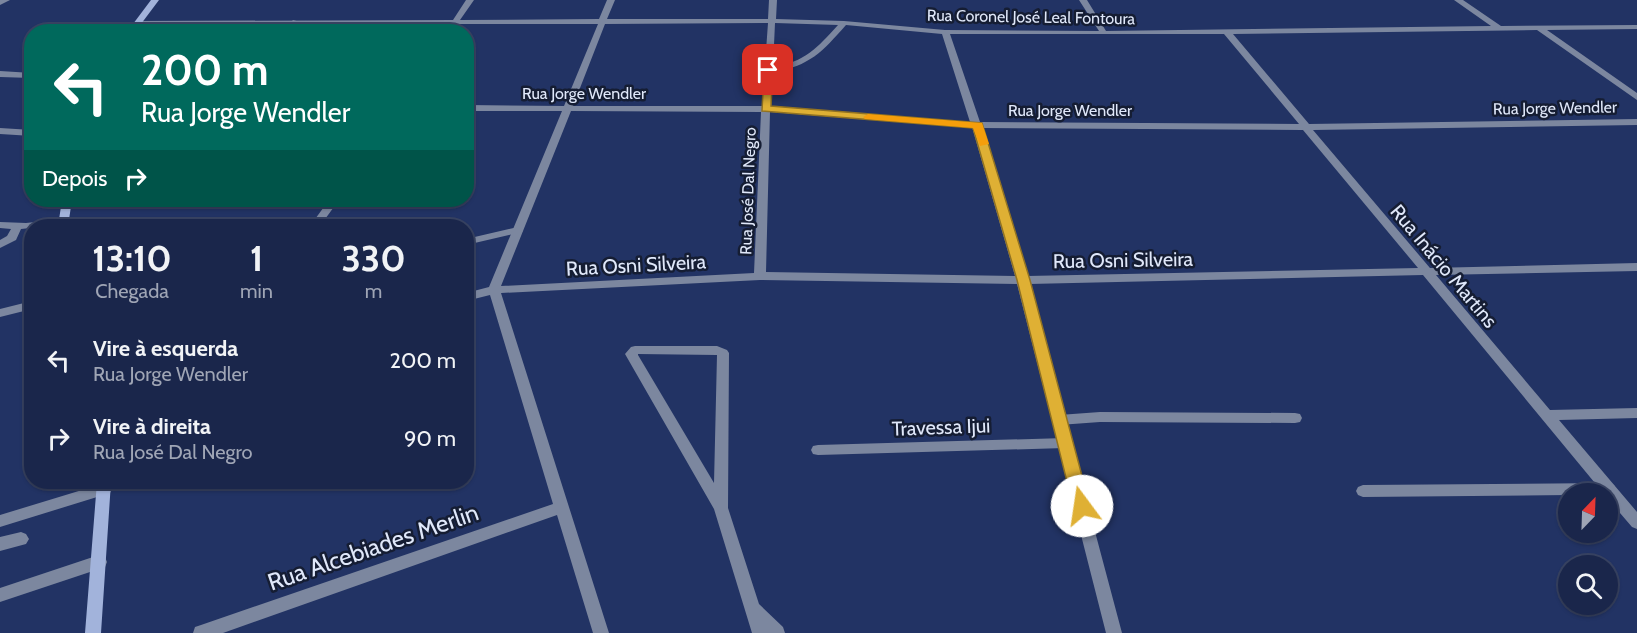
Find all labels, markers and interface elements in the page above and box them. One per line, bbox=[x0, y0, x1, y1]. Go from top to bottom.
street label: Rua Coronel José Leal Fontoura bbox=[927, 6, 1136, 28]
text: 200 m bbox=[141, 44, 268, 96]
pin bbox=[742, 44, 793, 95]
icon: left bbox=[42, 48, 120, 126]
icon: arrive bbox=[751, 53, 784, 86]
street label: Rua Jorge Wendler bbox=[522, 84, 647, 103]
text: Rua Jorge Wendler bbox=[141, 96, 350, 129]
street label: Rua Jorge Wendler bbox=[1493, 97, 1618, 119]
street label: Rua Jorge Wendler bbox=[1008, 101, 1133, 120]
street label: Rua José Dal Negro bbox=[736, 127, 760, 255]
icon: right bbox=[119, 162, 152, 195]
text: Depois bbox=[42, 165, 107, 192]
street label: Rua Inácio Martins bbox=[1386, 200, 1502, 332]
text: 13:10 bbox=[92, 236, 172, 280]
text: 1 bbox=[250, 236, 263, 280]
text: 330 bbox=[341, 236, 406, 280]
street label: Rua Osni Silveira bbox=[1053, 247, 1194, 273]
street label: Rua Osni Silveira bbox=[565, 249, 707, 281]
text: Chegada bbox=[95, 279, 169, 303]
text: min bbox=[240, 279, 273, 303]
text: m bbox=[365, 279, 382, 303]
text: Vire à esquerda bbox=[93, 335, 238, 362]
icon: left bbox=[42, 344, 75, 377]
text: 200 m bbox=[390, 347, 456, 374]
text: Rua Jorge Wendler bbox=[93, 362, 248, 386]
text: Vire à direita bbox=[93, 413, 211, 440]
street label: Travessa Ijui bbox=[891, 413, 991, 441]
icon: right bbox=[42, 422, 75, 455]
text: 90 m bbox=[404, 425, 456, 452]
text: Rua José Dal Negro bbox=[93, 440, 253, 464]
position arrow bbox=[1050, 474, 1114, 538]
north arrow bbox=[1558, 483, 1618, 543]
map controls bbox=[1558, 483, 1618, 615]
street label: Rua Alcebiades Merlin bbox=[264, 497, 482, 597]
button: search bbox=[1558, 555, 1618, 615]

